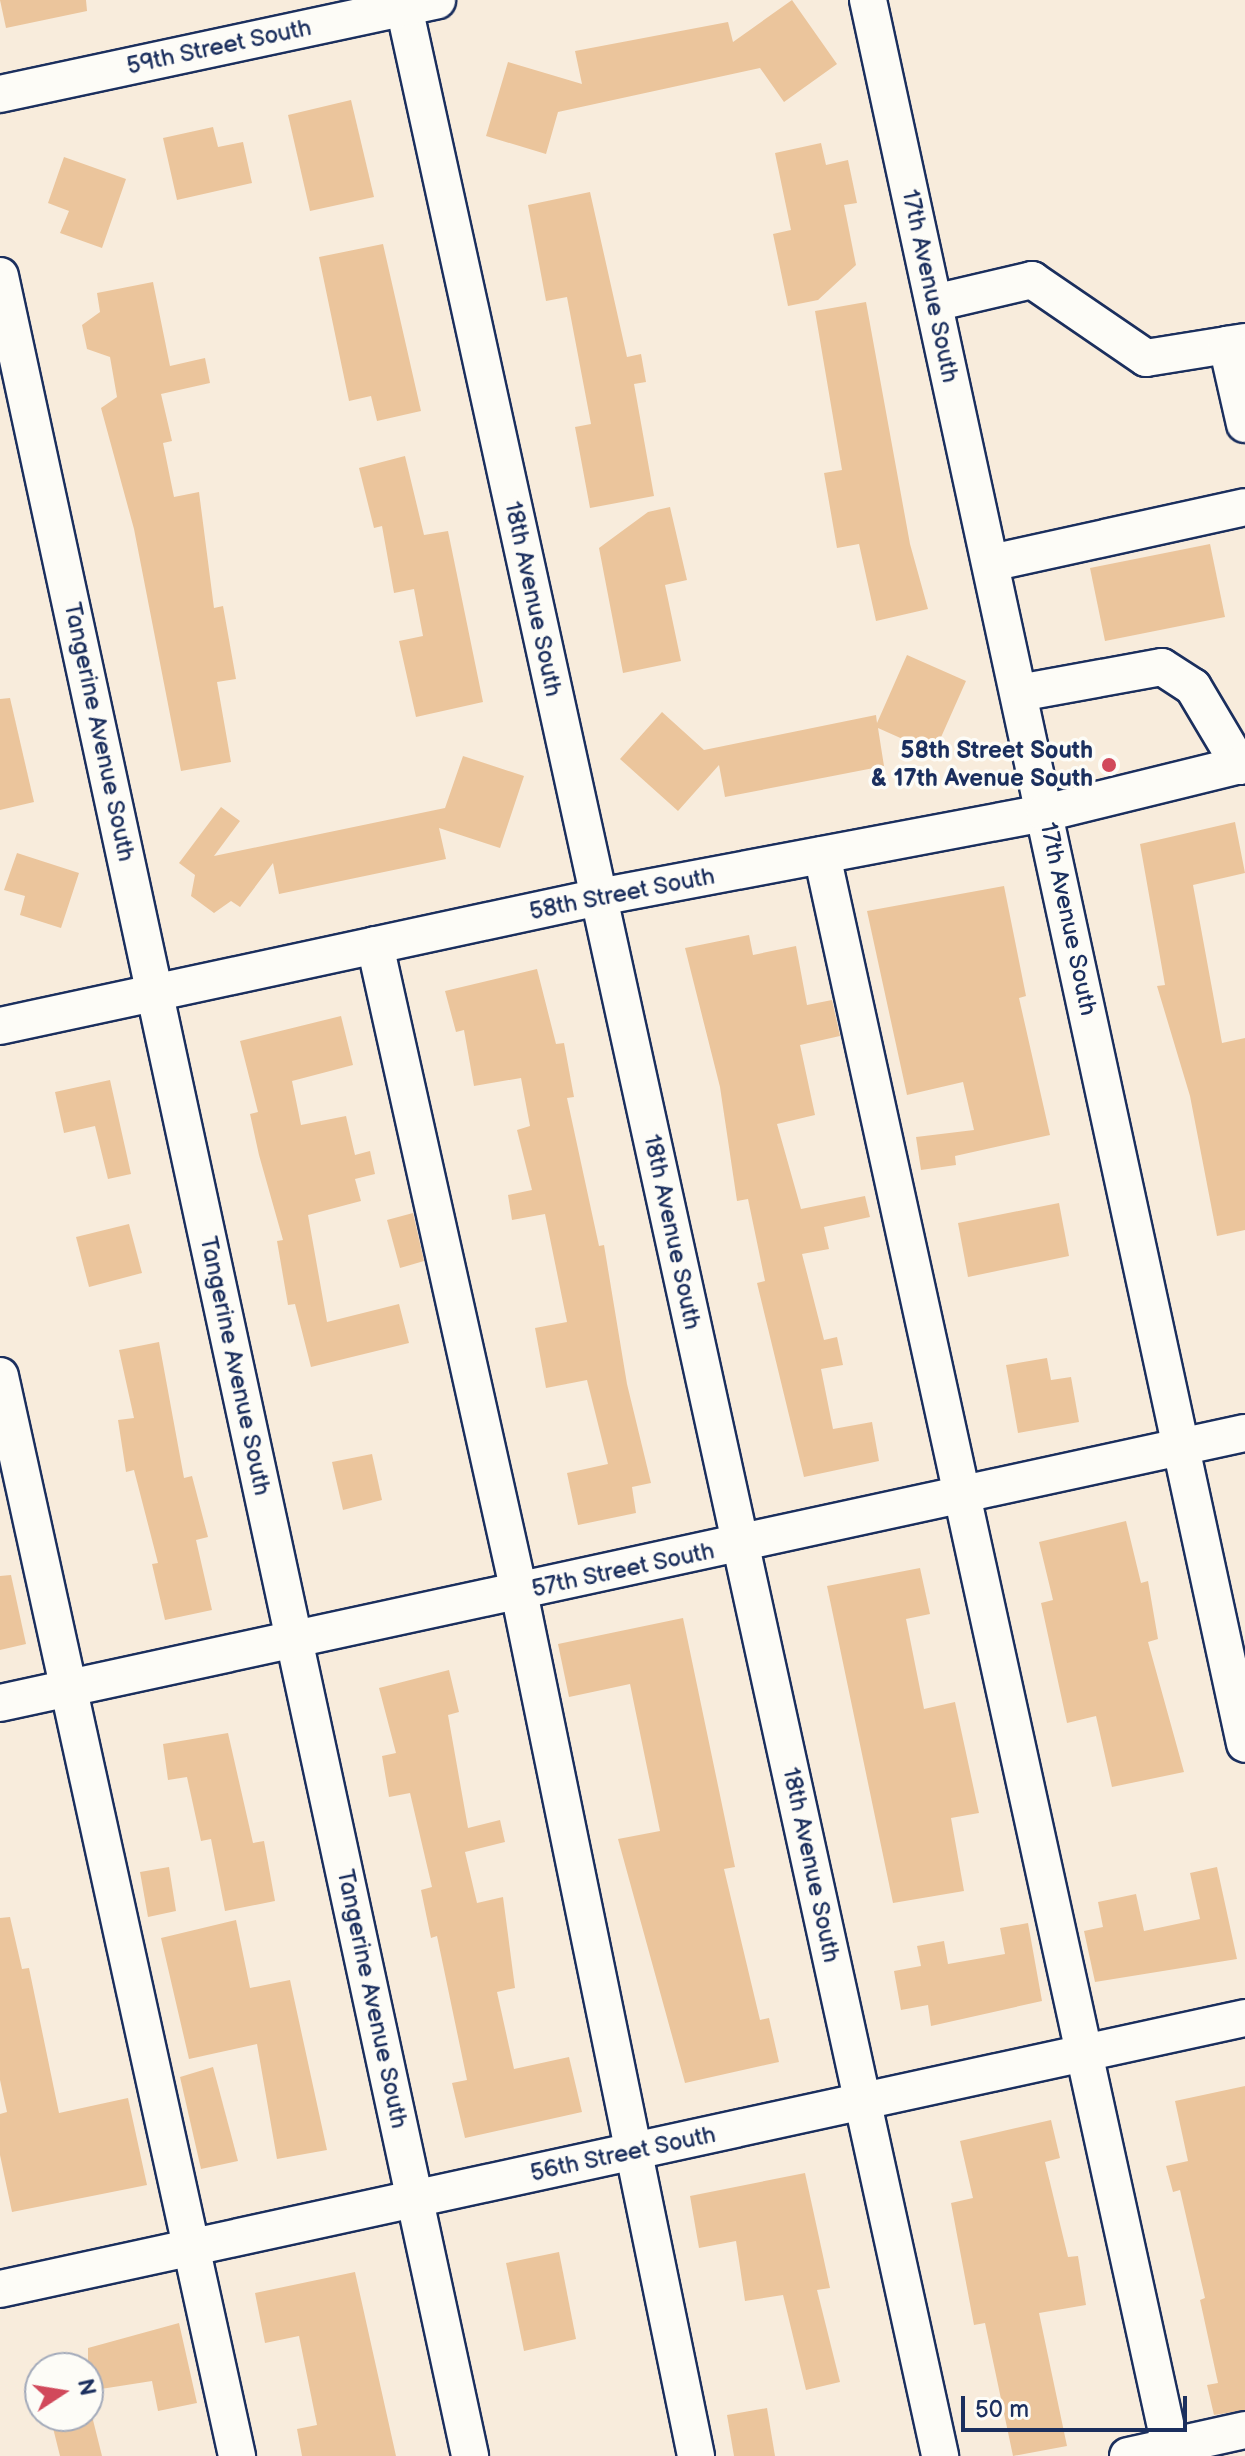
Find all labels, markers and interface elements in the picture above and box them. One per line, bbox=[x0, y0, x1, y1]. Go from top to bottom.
street label: 59th Street South bbox=[124, 13, 314, 81]
street label: 17th Avenue South bbox=[895, 187, 965, 385]
street label: 18th Avenue South bbox=[498, 499, 568, 699]
street label: Tangerine Avenue South bbox=[57, 600, 141, 864]
place label: 58th Street South & 17th Avenue South bbox=[871, 737, 1093, 793]
marker: 58th Street South & 17th Avenue South bbox=[1100, 756, 1118, 774]
street label: 17th Avenue South bbox=[1033, 820, 1103, 1018]
street label: 58th Street South bbox=[526, 862, 718, 926]
street label: 18th Avenue South bbox=[637, 1132, 707, 1332]
street label: Tangerine Avenue South bbox=[193, 1234, 277, 1498]
street label: 57th Street South bbox=[529, 1536, 717, 1604]
street label: 18th Avenue South bbox=[776, 1765, 846, 1965]
street label: Tangerine Avenue South bbox=[330, 1867, 414, 2131]
street label: 56th Street South bbox=[527, 2120, 719, 2188]
north arrow bbox=[24, 2352, 104, 2432]
text: N bbox=[71, 2376, 101, 2398]
scale bar bbox=[965, 2380, 1191, 2430]
text: 50 m bbox=[975, 2395, 1029, 2424]

